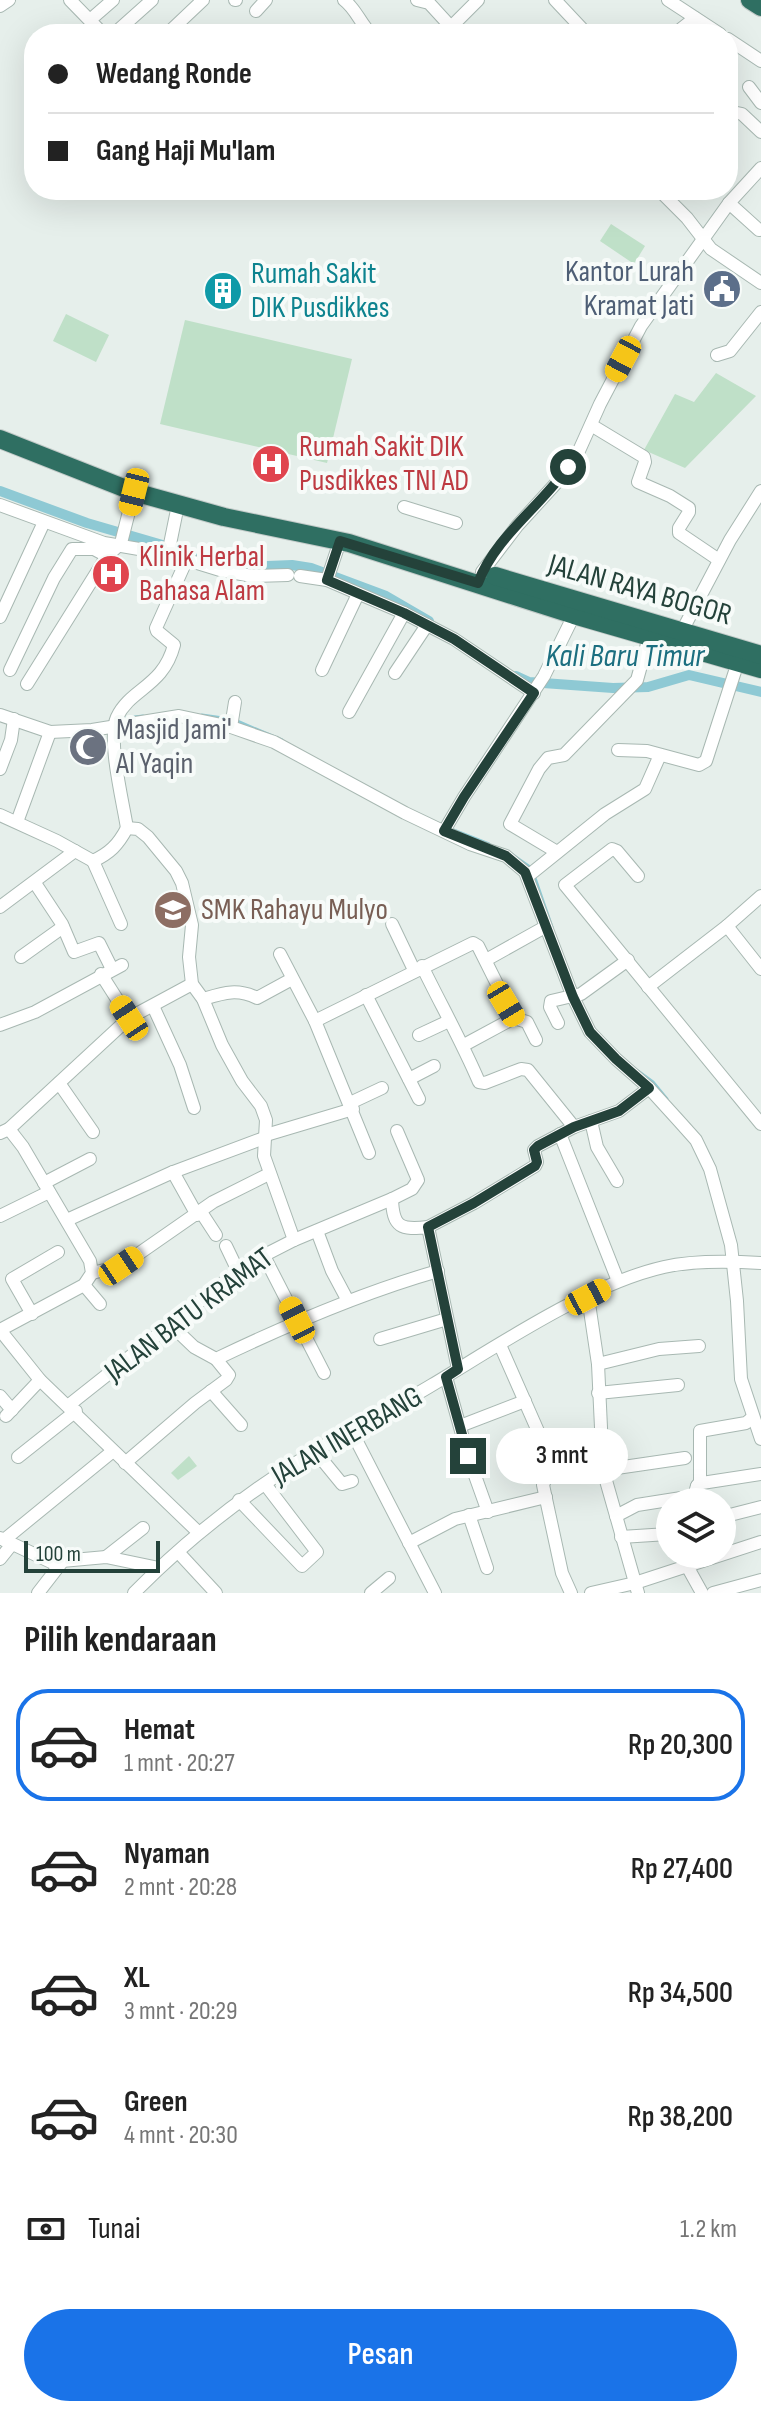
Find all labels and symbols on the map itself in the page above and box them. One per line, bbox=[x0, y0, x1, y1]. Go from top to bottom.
place label: Kantor Lurah Kramat Jati bbox=[565, 254, 694, 324]
place label: Rumah Sakit DIK Pusdikkes bbox=[251, 256, 390, 326]
public building icon: Kantor Lurah Kramat Jati bbox=[701, 268, 743, 310]
building icon: Rumah Sakit DIK Pusdikkes bbox=[202, 270, 244, 312]
car bbox=[601, 332, 645, 386]
place label: Rumah Sakit DIK Pusdikkes TNI AD bbox=[299, 429, 469, 499]
hospital icon: Rumah Sakit DIK Pusdikkes TNI AD bbox=[250, 443, 292, 485]
route start bbox=[550, 449, 586, 485]
car bbox=[117, 466, 151, 518]
place label: Klinik Herbal Bahasa Alam bbox=[139, 539, 265, 609]
street label: JALAN RAYA BOGOR bbox=[543, 546, 736, 633]
hospital icon: Klinik Herbal Bahasa Alam bbox=[90, 553, 132, 595]
water label: Kali Baru Timur bbox=[546, 637, 705, 676]
place label: Masjid Jami' Al Yaqin bbox=[115, 712, 232, 782]
mosque icon: Masjid Jami' Al Yaqin bbox=[67, 726, 109, 768]
school or university icon: SMK Rahayu Mulyo bbox=[152, 889, 194, 931]
place label: SMK Rahayu Mulyo bbox=[201, 892, 388, 928]
car bbox=[483, 977, 529, 1031]
car bbox=[106, 991, 152, 1045]
street label: JALAN BATU KRAMAT bbox=[97, 1240, 280, 1391]
car bbox=[94, 1243, 148, 1289]
car bbox=[561, 1275, 615, 1319]
car bbox=[275, 1293, 319, 1347]
street label: JALAN INERBANG bbox=[265, 1379, 428, 1494]
callout: 3 mnt bbox=[496, 1428, 628, 1484]
route end bbox=[450, 1438, 486, 1474]
scale bar bbox=[24, 1537, 160, 1573]

